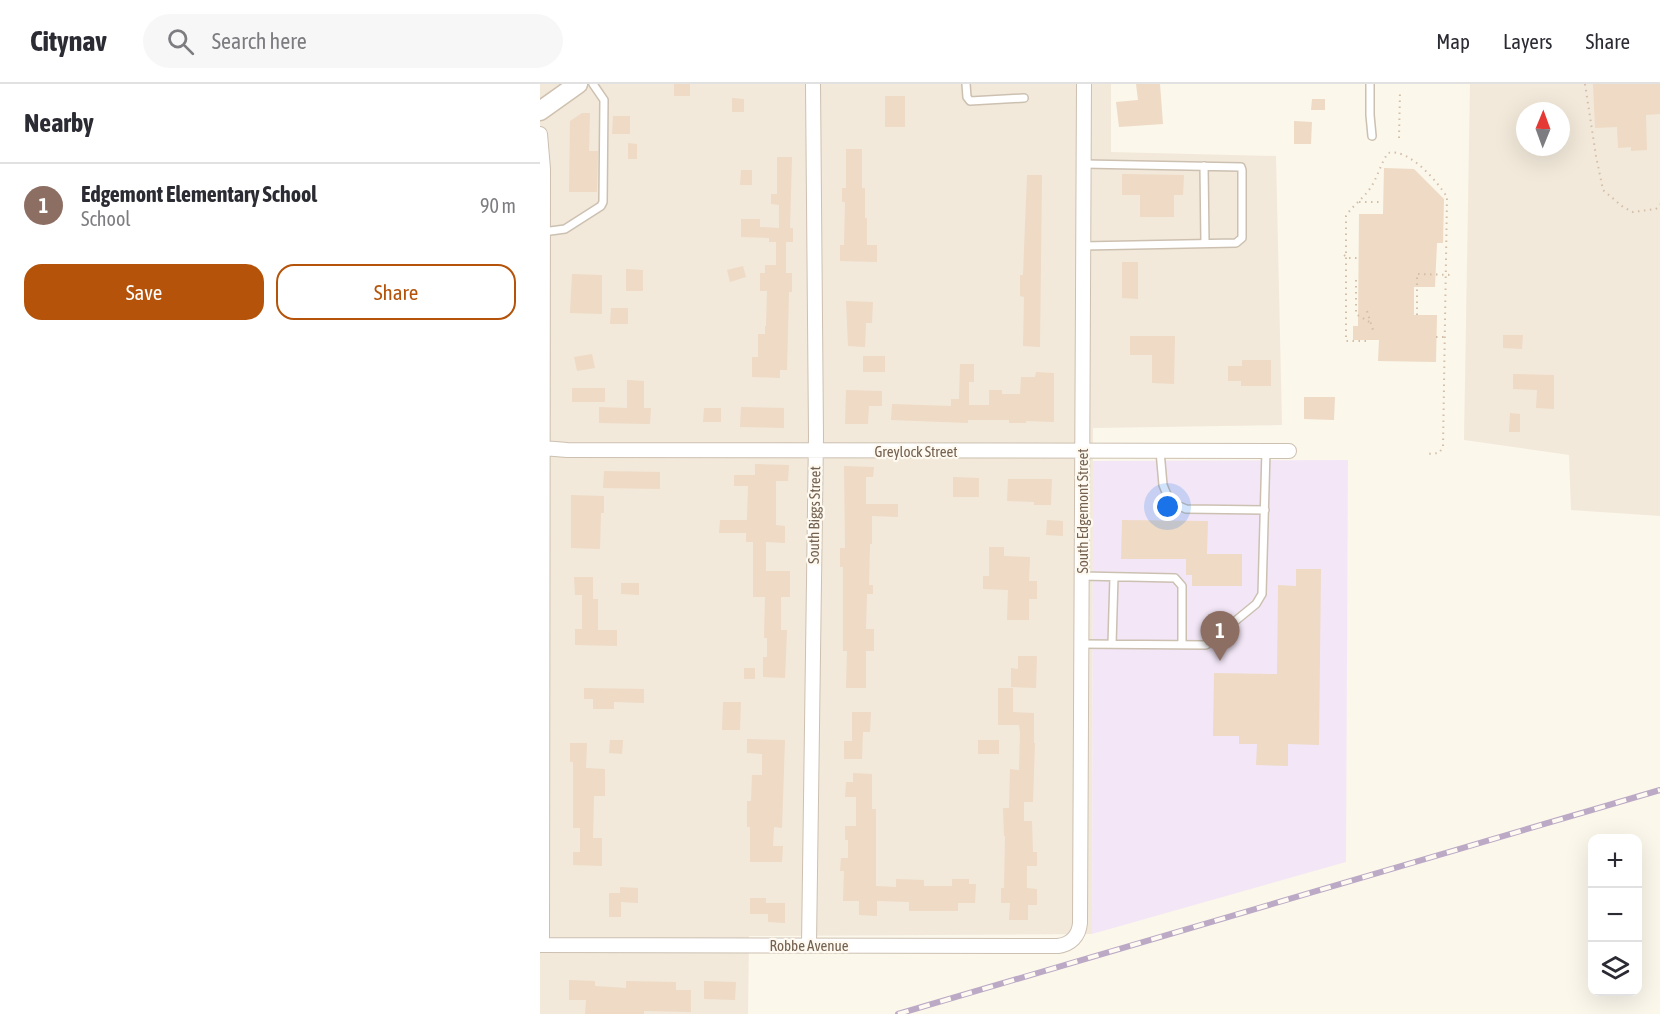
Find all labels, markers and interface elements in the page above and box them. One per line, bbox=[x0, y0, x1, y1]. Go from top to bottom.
search box bbox=[143, 14, 563, 68]
text: Citynav bbox=[30, 25, 107, 57]
icon: search bbox=[164, 25, 197, 58]
text: Search here bbox=[212, 28, 307, 54]
text: Map bbox=[1436, 29, 1470, 53]
text: Layers bbox=[1503, 29, 1553, 53]
text: Share bbox=[1586, 29, 1630, 53]
north arrow bbox=[1516, 102, 1570, 156]
text: Nearby bbox=[24, 108, 94, 138]
text: Edgemont Elementary School bbox=[81, 181, 317, 207]
text: 1 bbox=[39, 194, 48, 217]
text: 90 m bbox=[480, 194, 516, 217]
text: School bbox=[81, 207, 131, 230]
button: Save bbox=[24, 264, 264, 320]
button: Share bbox=[276, 264, 516, 320]
street label: Greylock Street bbox=[874, 443, 958, 460]
street label: South Edgemont Street bbox=[1074, 448, 1091, 574]
street label: South Biggs Street bbox=[805, 466, 823, 564]
your location bbox=[1153, 492, 1182, 521]
pin: 1 bbox=[1200, 612, 1240, 661]
map controls bbox=[1588, 834, 1642, 996]
button: + bbox=[1588, 834, 1642, 888]
button: − bbox=[1588, 888, 1642, 942]
street label: Robbe Avenue bbox=[769, 937, 849, 954]
button: layers bbox=[1588, 942, 1642, 996]

